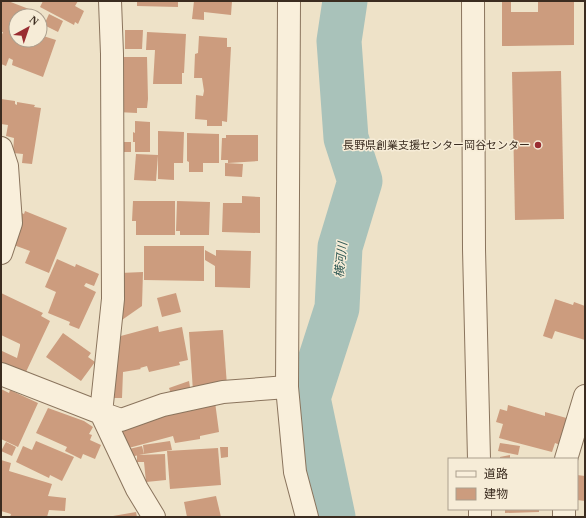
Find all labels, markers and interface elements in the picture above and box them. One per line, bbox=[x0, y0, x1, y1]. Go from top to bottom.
north arrow bbox=[8, 8, 48, 48]
text: N bbox=[28, 13, 41, 28]
place label: 長野県創業支援センター岡谷センター bbox=[343, 139, 530, 151]
marker: 長野県創業支援センター岡谷センター bbox=[533, 140, 543, 150]
water label: 横河川 bbox=[332, 239, 350, 279]
legend bbox=[448, 458, 578, 510]
text: 道路 bbox=[484, 467, 508, 481]
text: 建物 bbox=[484, 487, 508, 501]

